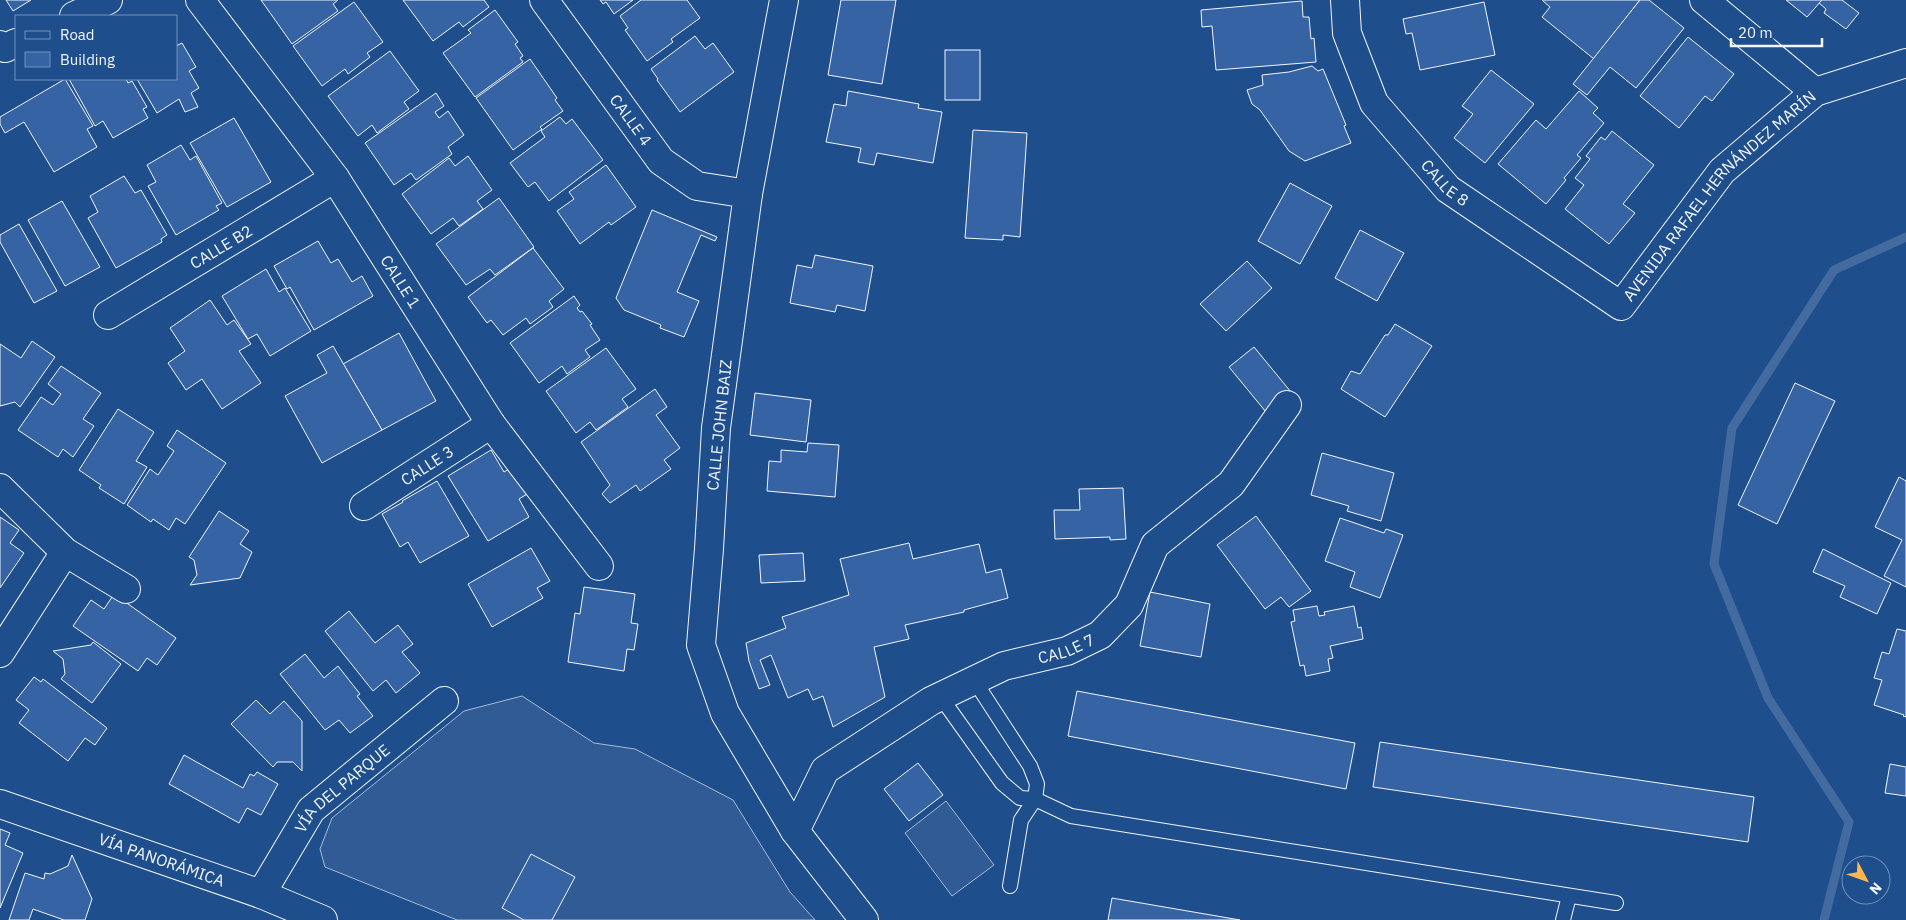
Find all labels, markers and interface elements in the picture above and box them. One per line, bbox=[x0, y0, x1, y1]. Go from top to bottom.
legend bbox=[15, 15, 178, 80]
scale bar bbox=[1731, 15, 1822, 47]
text: 20 m bbox=[1738, 23, 1773, 42]
text: Road bbox=[60, 25, 95, 44]
text: Building bbox=[60, 50, 115, 69]
street label: AVENIDA RAFAEL HERNÁNDEZ MARÍN bbox=[1618, 86, 1820, 305]
street label: CALLE 4 bbox=[606, 90, 656, 149]
street label: CALLE 8 bbox=[1417, 155, 1473, 210]
street label: CALLE B2 bbox=[186, 220, 256, 273]
street label: CALLE 1 bbox=[376, 251, 425, 312]
street label: CALLE JOHN BAIZ bbox=[702, 359, 736, 491]
street label: CALLE 3 bbox=[397, 441, 457, 490]
street label: CALLE 7 bbox=[1036, 629, 1098, 668]
street label: VÍA DEL PARQUE bbox=[290, 740, 394, 836]
street label: VÍA PANORÁMICA bbox=[96, 829, 227, 891]
north arrow bbox=[1841, 855, 1891, 905]
text: N bbox=[1866, 879, 1886, 898]

